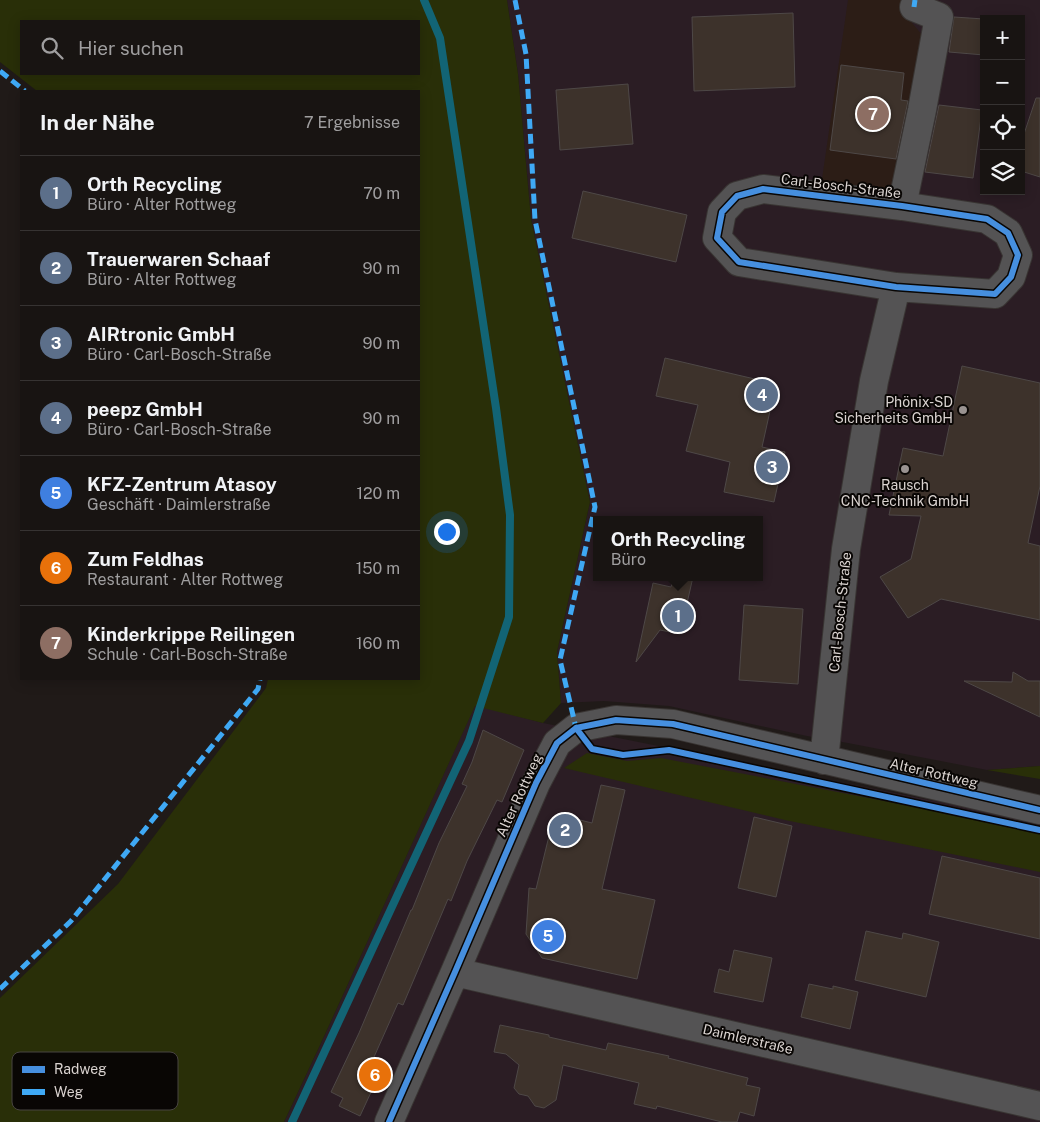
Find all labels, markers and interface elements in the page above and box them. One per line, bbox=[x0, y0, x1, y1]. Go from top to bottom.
map controls bbox=[980, 15, 1025, 195]
button: + bbox=[980, 15, 1025, 60]
search box bbox=[20, 20, 420, 75]
icon: search bbox=[38, 34, 66, 62]
text: Hier suchen bbox=[78, 37, 184, 59]
button: − bbox=[980, 60, 1025, 105]
pin: 7 bbox=[857, 95, 889, 133]
button: locate bbox=[980, 105, 1025, 150]
text: In der Nähe bbox=[40, 110, 155, 135]
text: 7 Ergebnisse bbox=[304, 113, 400, 132]
button: layers bbox=[980, 150, 1025, 195]
street label: Carl-Bosch-Straße bbox=[780, 171, 902, 201]
text: Orth Recycling bbox=[87, 173, 222, 195]
text: 1 bbox=[53, 184, 59, 203]
text: 70 m bbox=[363, 184, 400, 203]
text: Büro · Alter Rottweg bbox=[87, 195, 237, 214]
text: Trauerwaren Schaaf bbox=[87, 248, 270, 270]
text: 2 bbox=[51, 259, 61, 278]
text: 90 m bbox=[363, 259, 400, 278]
text: Büro · Alter Rottweg bbox=[87, 270, 237, 289]
text: AIRtronic GmbH bbox=[87, 323, 235, 345]
text: 3 bbox=[51, 334, 61, 353]
text: 90 m bbox=[363, 334, 400, 353]
text: Büro · Carl-Bosch-Straße bbox=[87, 345, 271, 364]
pin: 4 bbox=[746, 376, 778, 414]
place label: Phönix-SD Sicherheits GmbH bbox=[834, 394, 953, 426]
text: peepz GmbH bbox=[87, 398, 203, 420]
marker: Phönix-SD Sicherheits GmbH bbox=[957, 404, 969, 416]
text: 4 bbox=[51, 409, 61, 428]
text: 90 m bbox=[363, 409, 400, 428]
text: Büro · Carl-Bosch-Straße bbox=[87, 420, 271, 439]
pin: 3 bbox=[756, 448, 788, 486]
marker: Rausch CNC-Technik GmbH bbox=[899, 463, 911, 475]
text: KFZ-Zentrum Atasoy bbox=[87, 473, 277, 495]
place label: Rausch CNC-Technik GmbH bbox=[841, 477, 969, 509]
text: 5 bbox=[51, 484, 61, 503]
text: 120 m bbox=[356, 484, 400, 503]
text: Geschäft · Daimlerstraße bbox=[87, 495, 271, 514]
popup bbox=[593, 516, 763, 581]
your location bbox=[434, 519, 460, 545]
text: Orth Recycling bbox=[611, 528, 745, 550]
text: Zum Feldhas bbox=[87, 548, 204, 570]
text: Büro bbox=[611, 550, 646, 569]
street label: Carl-Bosch-Straße bbox=[826, 551, 854, 673]
text: 6 bbox=[51, 559, 61, 578]
text: 150 m bbox=[356, 559, 400, 578]
text: Restaurant · Alter Rottweg bbox=[87, 570, 283, 589]
pin: 1 bbox=[662, 597, 694, 635]
text: Kinderkrippe Reilingen bbox=[87, 623, 295, 645]
text: 7 bbox=[51, 634, 61, 653]
text: 160 m bbox=[356, 634, 400, 653]
text: Schule · Carl-Bosch-Straße bbox=[87, 645, 288, 664]
street label: Alter Rottweg bbox=[493, 751, 545, 839]
street label: Alter Rottweg bbox=[888, 755, 980, 791]
pin: 2 bbox=[549, 811, 581, 849]
pin: 5 bbox=[532, 917, 564, 955]
street label: Daimlerstraße bbox=[701, 1021, 795, 1057]
legend bbox=[12, 1052, 178, 1110]
pin: 6 bbox=[359, 1056, 391, 1094]
text: Radweg bbox=[54, 1061, 107, 1077]
text: Weg bbox=[54, 1084, 84, 1100]

